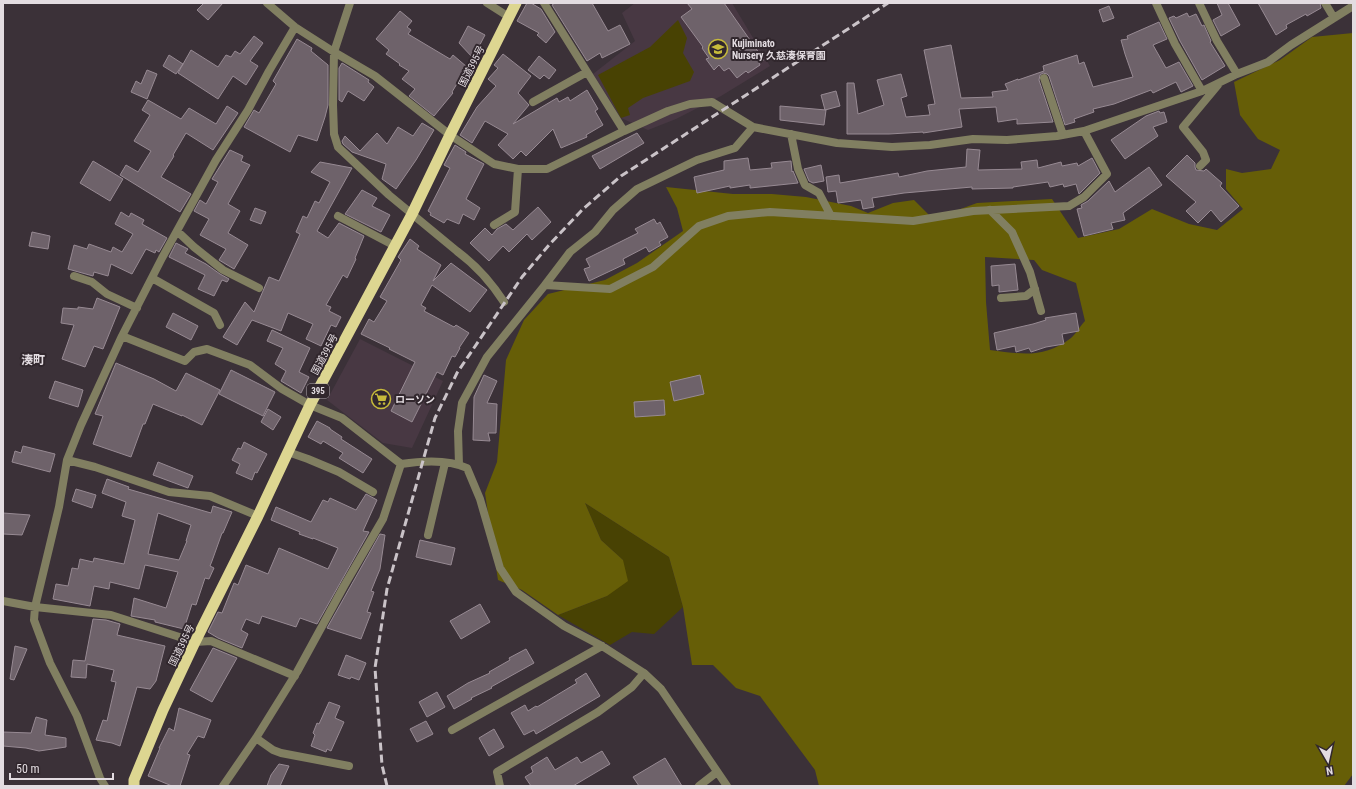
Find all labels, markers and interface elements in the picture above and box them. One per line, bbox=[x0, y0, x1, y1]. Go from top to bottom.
school or university icon: Kujiminato Nursery 久慈湊保育園 bbox=[707, 38, 729, 60]
place label: Kujiminato Nursery 久慈湊保育園 bbox=[732, 38, 826, 61]
street label: 国道395号 bbox=[456, 44, 487, 89]
street label: 国道395号 bbox=[309, 332, 340, 377]
district label: 湊町 bbox=[21, 353, 45, 367]
road number: 395 bbox=[307, 384, 329, 398]
supermarket icon: ローソン bbox=[370, 388, 392, 410]
place label: ローソン bbox=[395, 394, 435, 405]
street label: 国道395号 bbox=[167, 623, 196, 668]
north arrow bbox=[1308, 741, 1348, 781]
scale bar bbox=[10, 755, 113, 781]
text: 50 m bbox=[16, 762, 40, 776]
text: N bbox=[1325, 763, 1334, 777]

